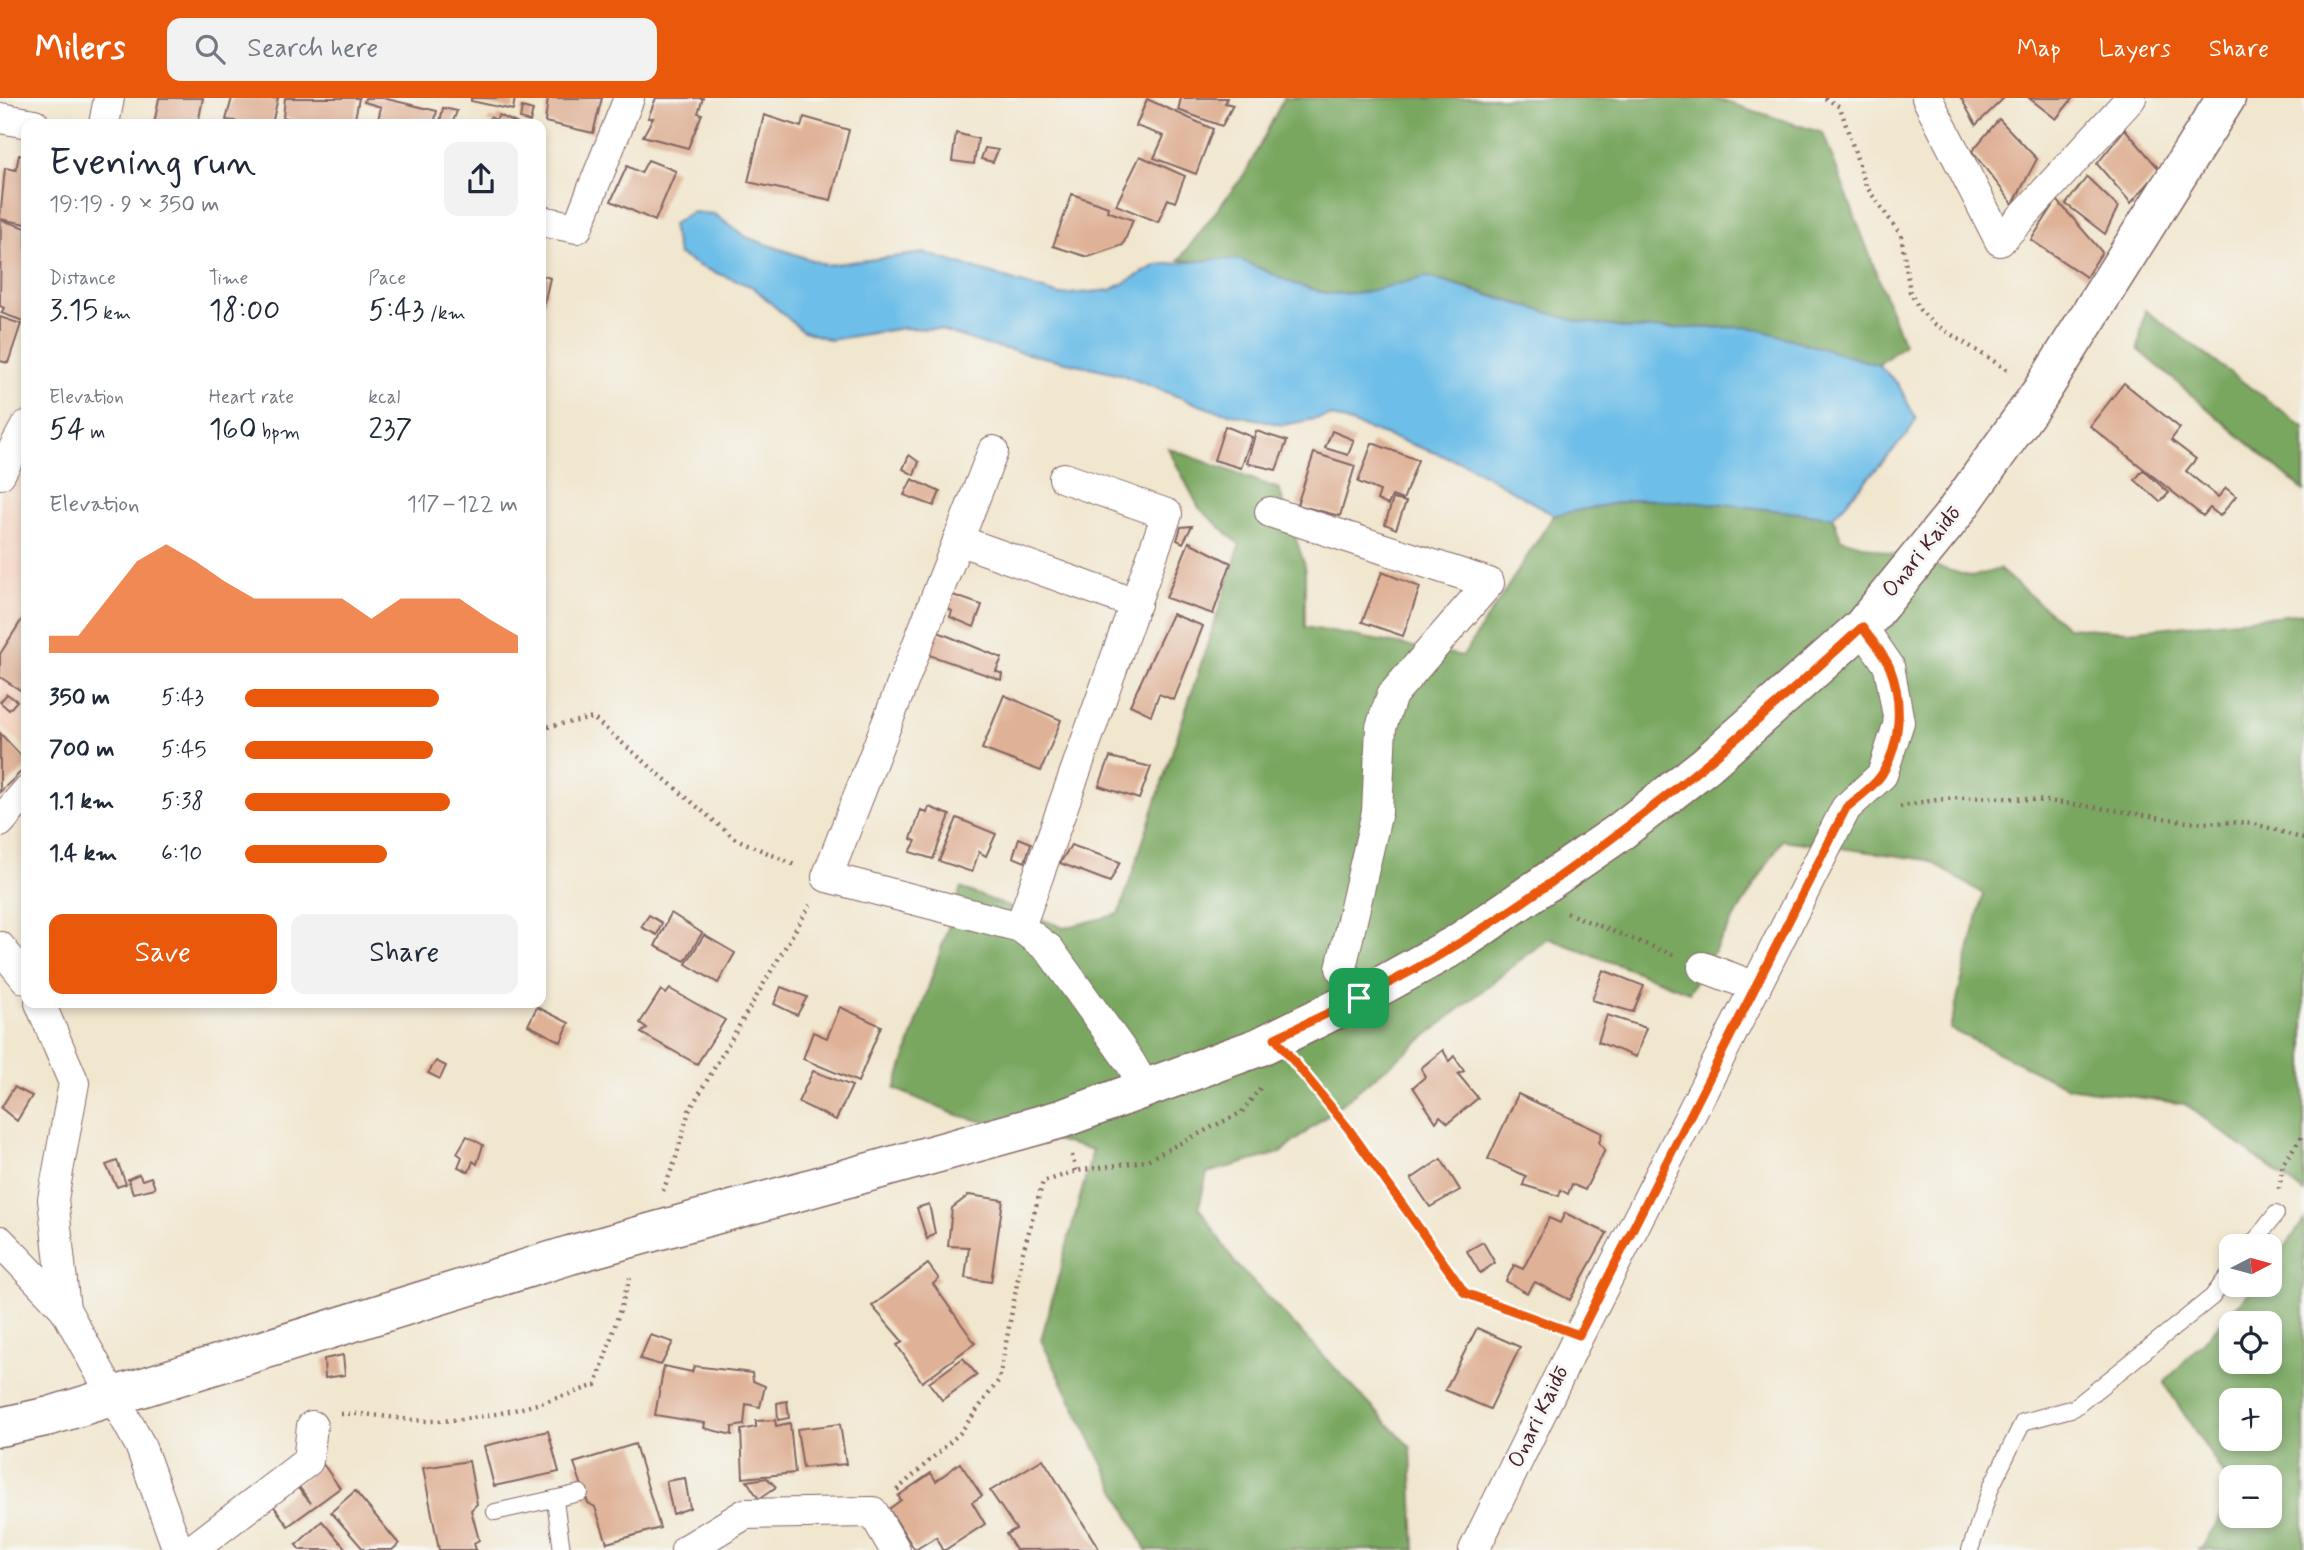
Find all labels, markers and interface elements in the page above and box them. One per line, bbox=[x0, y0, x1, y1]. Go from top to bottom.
search box bbox=[167, 18, 657, 81]
text: Milers bbox=[35, 27, 125, 71]
icon: search bbox=[191, 30, 229, 68]
text: Search here bbox=[247, 32, 378, 66]
text: Map bbox=[2017, 34, 2061, 65]
text: Layers bbox=[2099, 34, 2171, 65]
text: Share bbox=[2209, 34, 2269, 65]
text: Evening run bbox=[49, 139, 256, 188]
button: share bbox=[444, 142, 518, 216]
text: 19:19 · 9 × 350 m bbox=[49, 190, 220, 220]
text: Distance bbox=[49, 266, 116, 291]
text: Time bbox=[209, 266, 248, 291]
text: Pace bbox=[368, 266, 406, 291]
text: 3.15 bbox=[49, 291, 98, 330]
text: 18:00 bbox=[209, 291, 280, 330]
text: 5:43 bbox=[368, 291, 425, 330]
text: km bbox=[98, 301, 131, 326]
text: /km bbox=[425, 301, 466, 326]
text: Elevation bbox=[49, 385, 124, 410]
text: Heart rate bbox=[209, 385, 294, 410]
text: kcal bbox=[368, 385, 400, 410]
text: 54 bbox=[49, 410, 85, 449]
text: 160 bbox=[209, 410, 257, 449]
text: 237 bbox=[368, 410, 412, 449]
text: m bbox=[85, 420, 105, 445]
text: bpm bbox=[257, 420, 300, 445]
text: Elevation bbox=[49, 490, 140, 520]
text: 117–122 m bbox=[407, 490, 518, 520]
street label: Onari Kaidō bbox=[1876, 500, 1968, 604]
text: 350 m bbox=[49, 683, 110, 713]
text: 5:43 bbox=[161, 683, 204, 713]
text: 700 m bbox=[49, 735, 114, 765]
text: 5:45 bbox=[161, 735, 207, 765]
text: 1.1 km bbox=[49, 787, 114, 817]
text: 5:38 bbox=[161, 787, 204, 817]
text: 1.4 km bbox=[49, 839, 117, 869]
text: 6:10 bbox=[161, 839, 202, 869]
button: Save bbox=[49, 914, 277, 994]
button: Share bbox=[291, 914, 518, 994]
pin bbox=[1329, 968, 1389, 1028]
icon: arrive bbox=[1340, 979, 1378, 1017]
north arrow bbox=[2219, 1234, 2282, 1297]
map controls bbox=[2219, 1234, 2282, 1528]
button: locate bbox=[2219, 1311, 2282, 1374]
street label: Onari Kaidō bbox=[1501, 1361, 1577, 1473]
button: + bbox=[2219, 1388, 2282, 1451]
button: − bbox=[2219, 1465, 2282, 1528]

